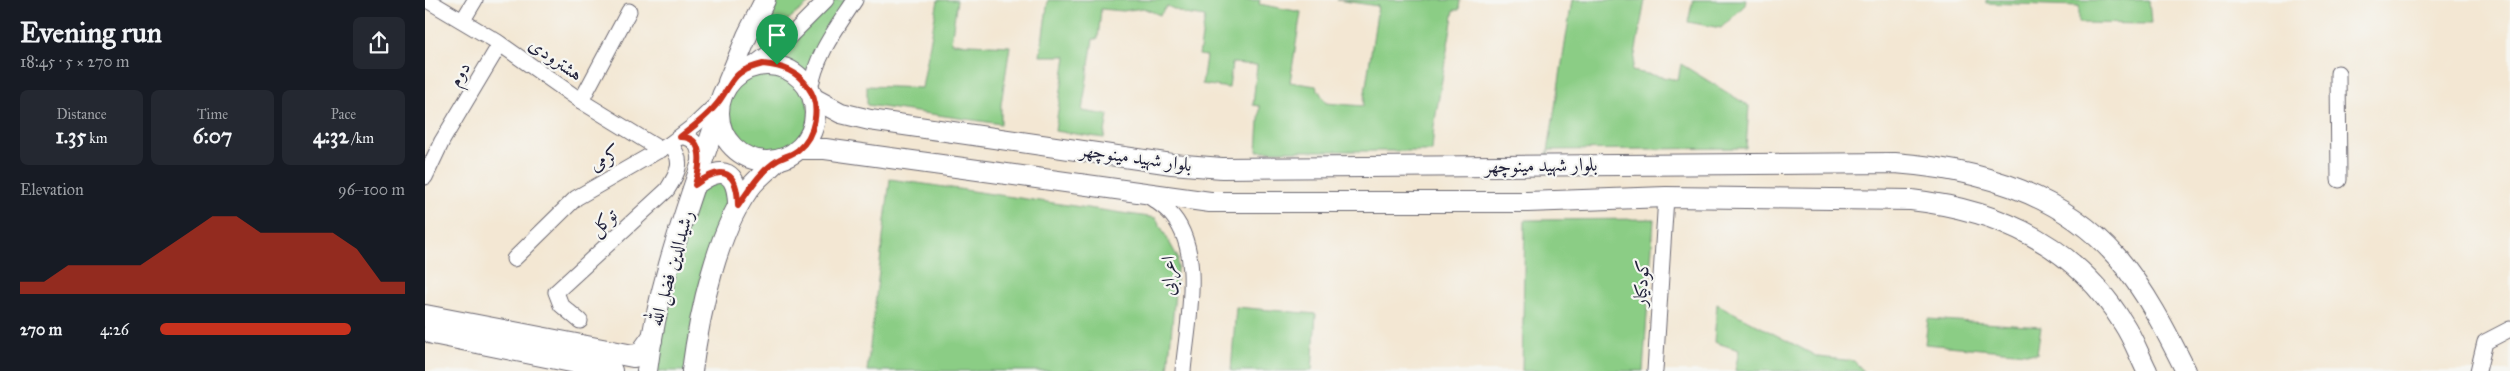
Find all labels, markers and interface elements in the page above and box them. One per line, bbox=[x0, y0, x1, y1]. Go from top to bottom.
pin bbox=[756, 14, 798, 65]
text: Evening run bbox=[20, 15, 162, 50]
button: share bbox=[353, 17, 405, 69]
icon: arrive bbox=[763, 21, 791, 49]
street label: هشترودی bbox=[525, 32, 587, 86]
text: 18:45 · 5 × 270 m bbox=[20, 52, 129, 71]
street label: دوم bbox=[443, 57, 480, 93]
text: Distance bbox=[56, 106, 107, 123]
text: Time bbox=[197, 106, 228, 123]
text: Pace bbox=[331, 106, 356, 123]
text: 1.35 bbox=[55, 123, 86, 149]
text: 6:07 bbox=[193, 123, 232, 149]
text: 4:32 bbox=[313, 123, 349, 149]
text: km bbox=[86, 130, 108, 147]
text: /km bbox=[349, 130, 374, 147]
street label: بلوار شهید مینوچهر bbox=[1076, 137, 1193, 177]
street label: کرمی bbox=[585, 140, 625, 176]
street label: بلوار شهید مینوچهر bbox=[1482, 153, 1598, 179]
text: Elevation bbox=[20, 180, 84, 199]
text: 96–100 m bbox=[338, 180, 405, 199]
street label: توکل bbox=[584, 203, 623, 242]
street label: رشیدالدین فضل الله bbox=[641, 207, 700, 329]
street label: اعرابی bbox=[1156, 256, 1183, 296]
street label: کودکیار bbox=[1628, 259, 1655, 309]
text: 270 m bbox=[20, 320, 62, 339]
text: 4:26 bbox=[100, 320, 129, 339]

